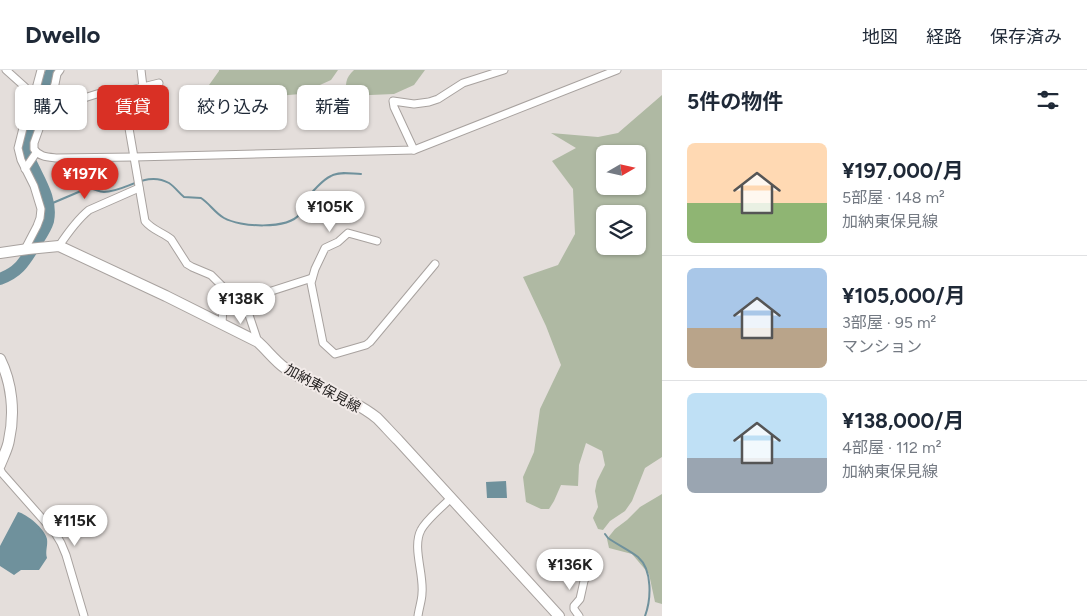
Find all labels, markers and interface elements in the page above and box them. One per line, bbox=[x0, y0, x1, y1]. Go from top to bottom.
text: Dwello bbox=[25, 20, 101, 49]
text: 地図 bbox=[862, 26, 898, 48]
text: 経路 bbox=[926, 26, 962, 48]
text: 保存済み bbox=[990, 26, 1062, 48]
chip: 購入 bbox=[15, 85, 87, 130]
chip: 賃貸 bbox=[97, 85, 169, 130]
chip: 絞り込み bbox=[179, 85, 287, 130]
chip: 新着 bbox=[297, 85, 369, 130]
icon: filters bbox=[1034, 86, 1062, 114]
text: 5件の物件 bbox=[687, 89, 783, 114]
north arrow bbox=[596, 145, 646, 195]
map controls bbox=[596, 145, 646, 255]
pin: ¥197K bbox=[50, 158, 120, 200]
text: ¥197,000/月 bbox=[842, 158, 964, 183]
icon: home bbox=[727, 163, 787, 223]
text: ¥197K bbox=[62, 164, 108, 183]
text: 5部屋 · 148 m² bbox=[842, 188, 945, 207]
pin: ¥105K bbox=[295, 190, 365, 233]
text: ¥105K bbox=[307, 197, 353, 216]
button: layers bbox=[596, 205, 646, 255]
text: 加納東保見線 bbox=[842, 212, 938, 231]
pin: ¥138K bbox=[206, 282, 276, 325]
text: ¥105,000/月 bbox=[842, 283, 965, 308]
icon: home bbox=[727, 288, 787, 348]
text: ¥138K bbox=[218, 289, 264, 308]
text: 3部屋 · 95 m² bbox=[842, 313, 936, 332]
text: マンション bbox=[842, 337, 922, 356]
street label: 加納東保見線 bbox=[282, 361, 364, 416]
text: ¥138,000/月 bbox=[842, 408, 964, 433]
icon: home bbox=[727, 413, 787, 473]
text: 4部屋 · 112 m² bbox=[842, 438, 941, 457]
text: 加納東保見線 bbox=[842, 462, 938, 481]
pin: ¥115K bbox=[40, 504, 110, 547]
text: ¥115K bbox=[54, 511, 97, 530]
pin: ¥136K bbox=[535, 548, 605, 591]
text: ¥136K bbox=[547, 555, 593, 574]

